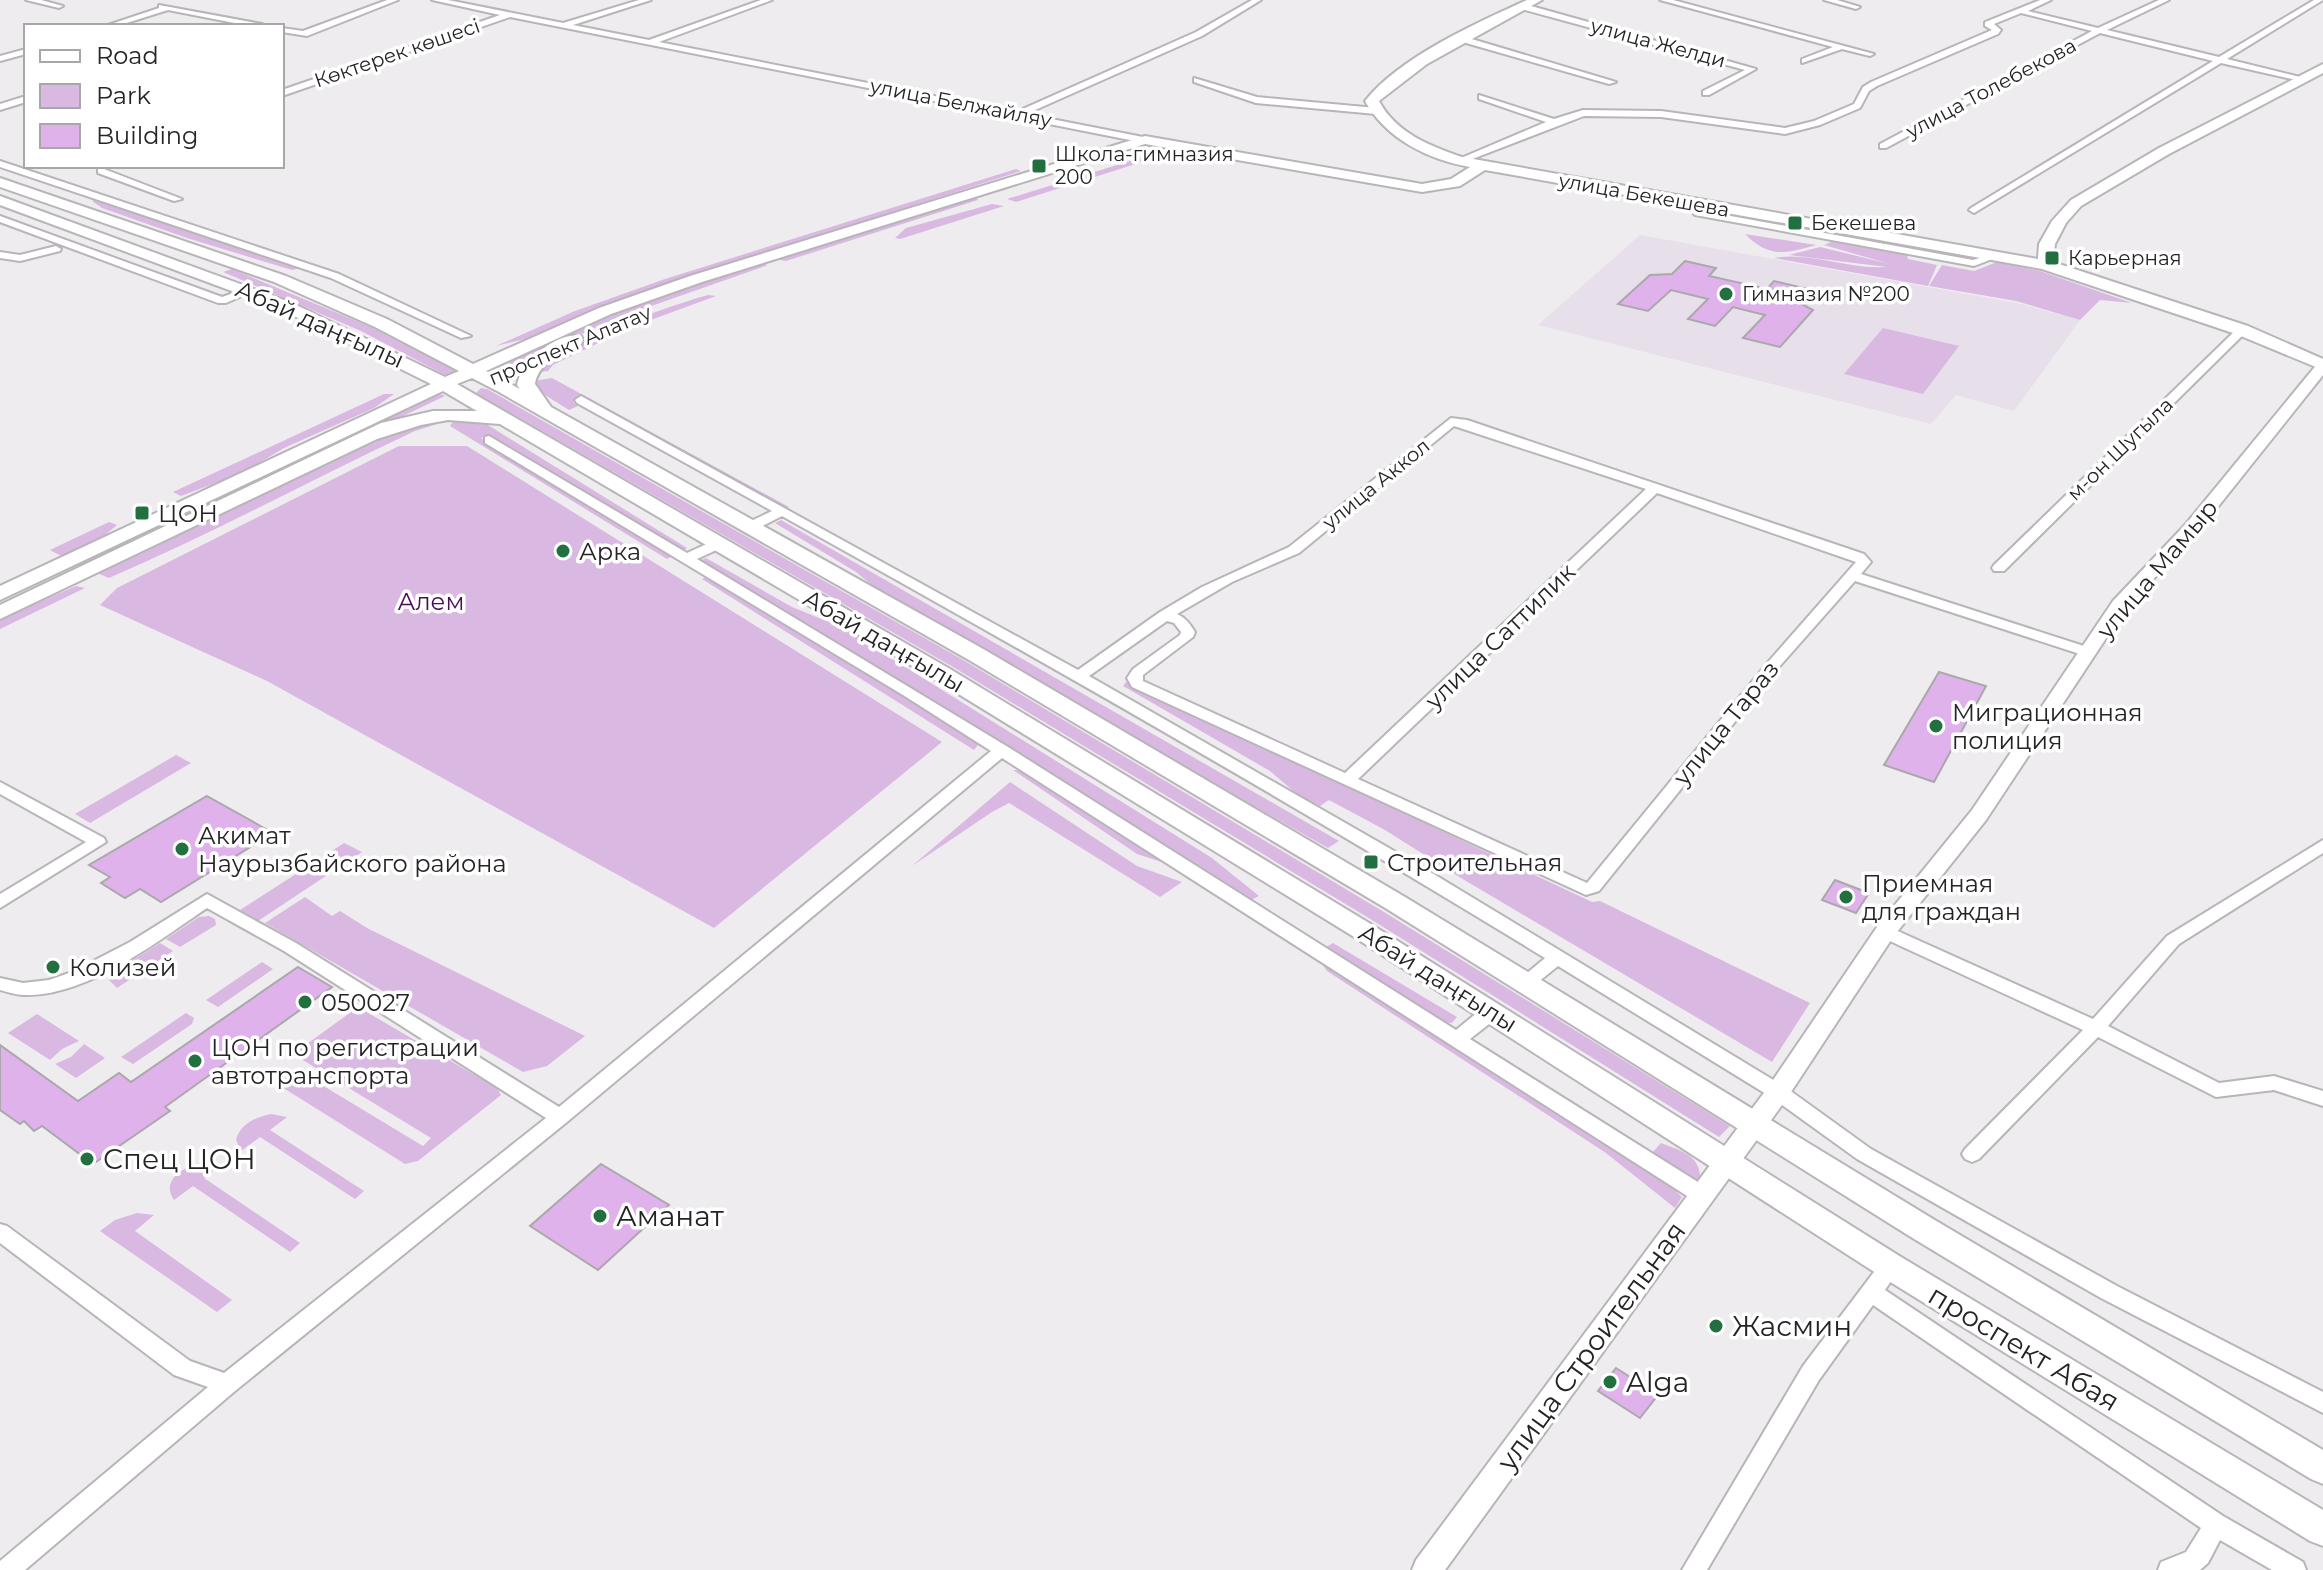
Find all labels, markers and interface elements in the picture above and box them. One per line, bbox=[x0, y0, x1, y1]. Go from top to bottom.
street label: Көктерек көшесі bbox=[311, 13, 483, 93]
street label: улица Желди bbox=[1587, 13, 1728, 73]
legend bbox=[24, 24, 284, 168]
street label: улица Толебекова bbox=[1901, 33, 2080, 144]
text: Road bbox=[96, 41, 159, 70]
street label: улица Белжайляу bbox=[867, 73, 1054, 132]
text: Park bbox=[96, 81, 151, 110]
text: Building bbox=[96, 121, 199, 150]
place label: Школа-гимназия 200 bbox=[1055, 142, 1234, 189]
marker: Школа-гимназия 200 bbox=[1030, 157, 1048, 175]
street label: улица Бекешева bbox=[1556, 168, 1731, 222]
place label: Бекешева bbox=[1811, 211, 1916, 235]
marker: Бекешева bbox=[1786, 214, 1804, 232]
place label: Карьерная bbox=[2068, 246, 2182, 270]
marker: Карьерная bbox=[2043, 249, 2061, 267]
street label: Абай даңғылы bbox=[231, 274, 409, 374]
place label: Гимназия №200 bbox=[1742, 282, 1910, 306]
marker: Гимназия №200 bbox=[1717, 285, 1735, 303]
street label: проспект Алатау bbox=[485, 300, 655, 390]
street label: м-он Шугыла bbox=[2062, 393, 2178, 505]
street label: улица Аккол bbox=[1317, 434, 1434, 535]
street label: улица Мамыр bbox=[2090, 494, 2224, 645]
place label: ЦОН bbox=[158, 499, 218, 528]
marker: ЦОН bbox=[133, 504, 151, 522]
place label: Арка bbox=[579, 537, 641, 566]
marker: Арка bbox=[554, 542, 572, 560]
street label: улица Саттилик bbox=[1418, 557, 1581, 716]
street label: Абай даңғылы bbox=[798, 583, 970, 699]
park label: Алем bbox=[398, 587, 464, 616]
street label: улица Тараз bbox=[1666, 655, 1785, 792]
place label: Миграционная полиция bbox=[1952, 698, 2143, 755]
marker: Миграционная полиция bbox=[1927, 717, 1945, 735]
place label: Акимат Наурызбайского района bbox=[198, 821, 506, 878]
marker: Акимат Наурызбайского района bbox=[173, 840, 191, 858]
place label: Строительная bbox=[1387, 848, 1562, 877]
marker: Строительная bbox=[1362, 853, 1380, 871]
place label: Приемная для граждан bbox=[1862, 869, 2021, 926]
marker: Приемная для граждан bbox=[1837, 888, 1855, 906]
street label: Абай даңғылы bbox=[1353, 918, 1523, 1038]
place label: Колизей bbox=[69, 953, 176, 982]
marker: Колизей bbox=[44, 958, 62, 976]
place label: 050027 bbox=[321, 988, 410, 1017]
marker: 050027 bbox=[296, 993, 314, 1011]
place label: ЦОН по регистрации автотранспорта bbox=[211, 1033, 479, 1090]
marker: ЦОН по регистрации автотранспорта bbox=[186, 1052, 204, 1070]
place label: Спец ЦОН bbox=[103, 1142, 256, 1176]
marker: Спец ЦОН bbox=[78, 1150, 96, 1168]
place label: Аманат bbox=[616, 1199, 725, 1233]
marker: Аманат bbox=[591, 1207, 609, 1225]
street label: улица Строительная bbox=[1489, 1215, 1693, 1478]
street label: проспект Абая bbox=[1922, 1278, 2126, 1418]
place label: Жасмин bbox=[1732, 1309, 1852, 1343]
marker: Жасмин bbox=[1707, 1317, 1725, 1335]
place label: Alga bbox=[1626, 1365, 1689, 1399]
marker: Alga bbox=[1601, 1373, 1619, 1391]

